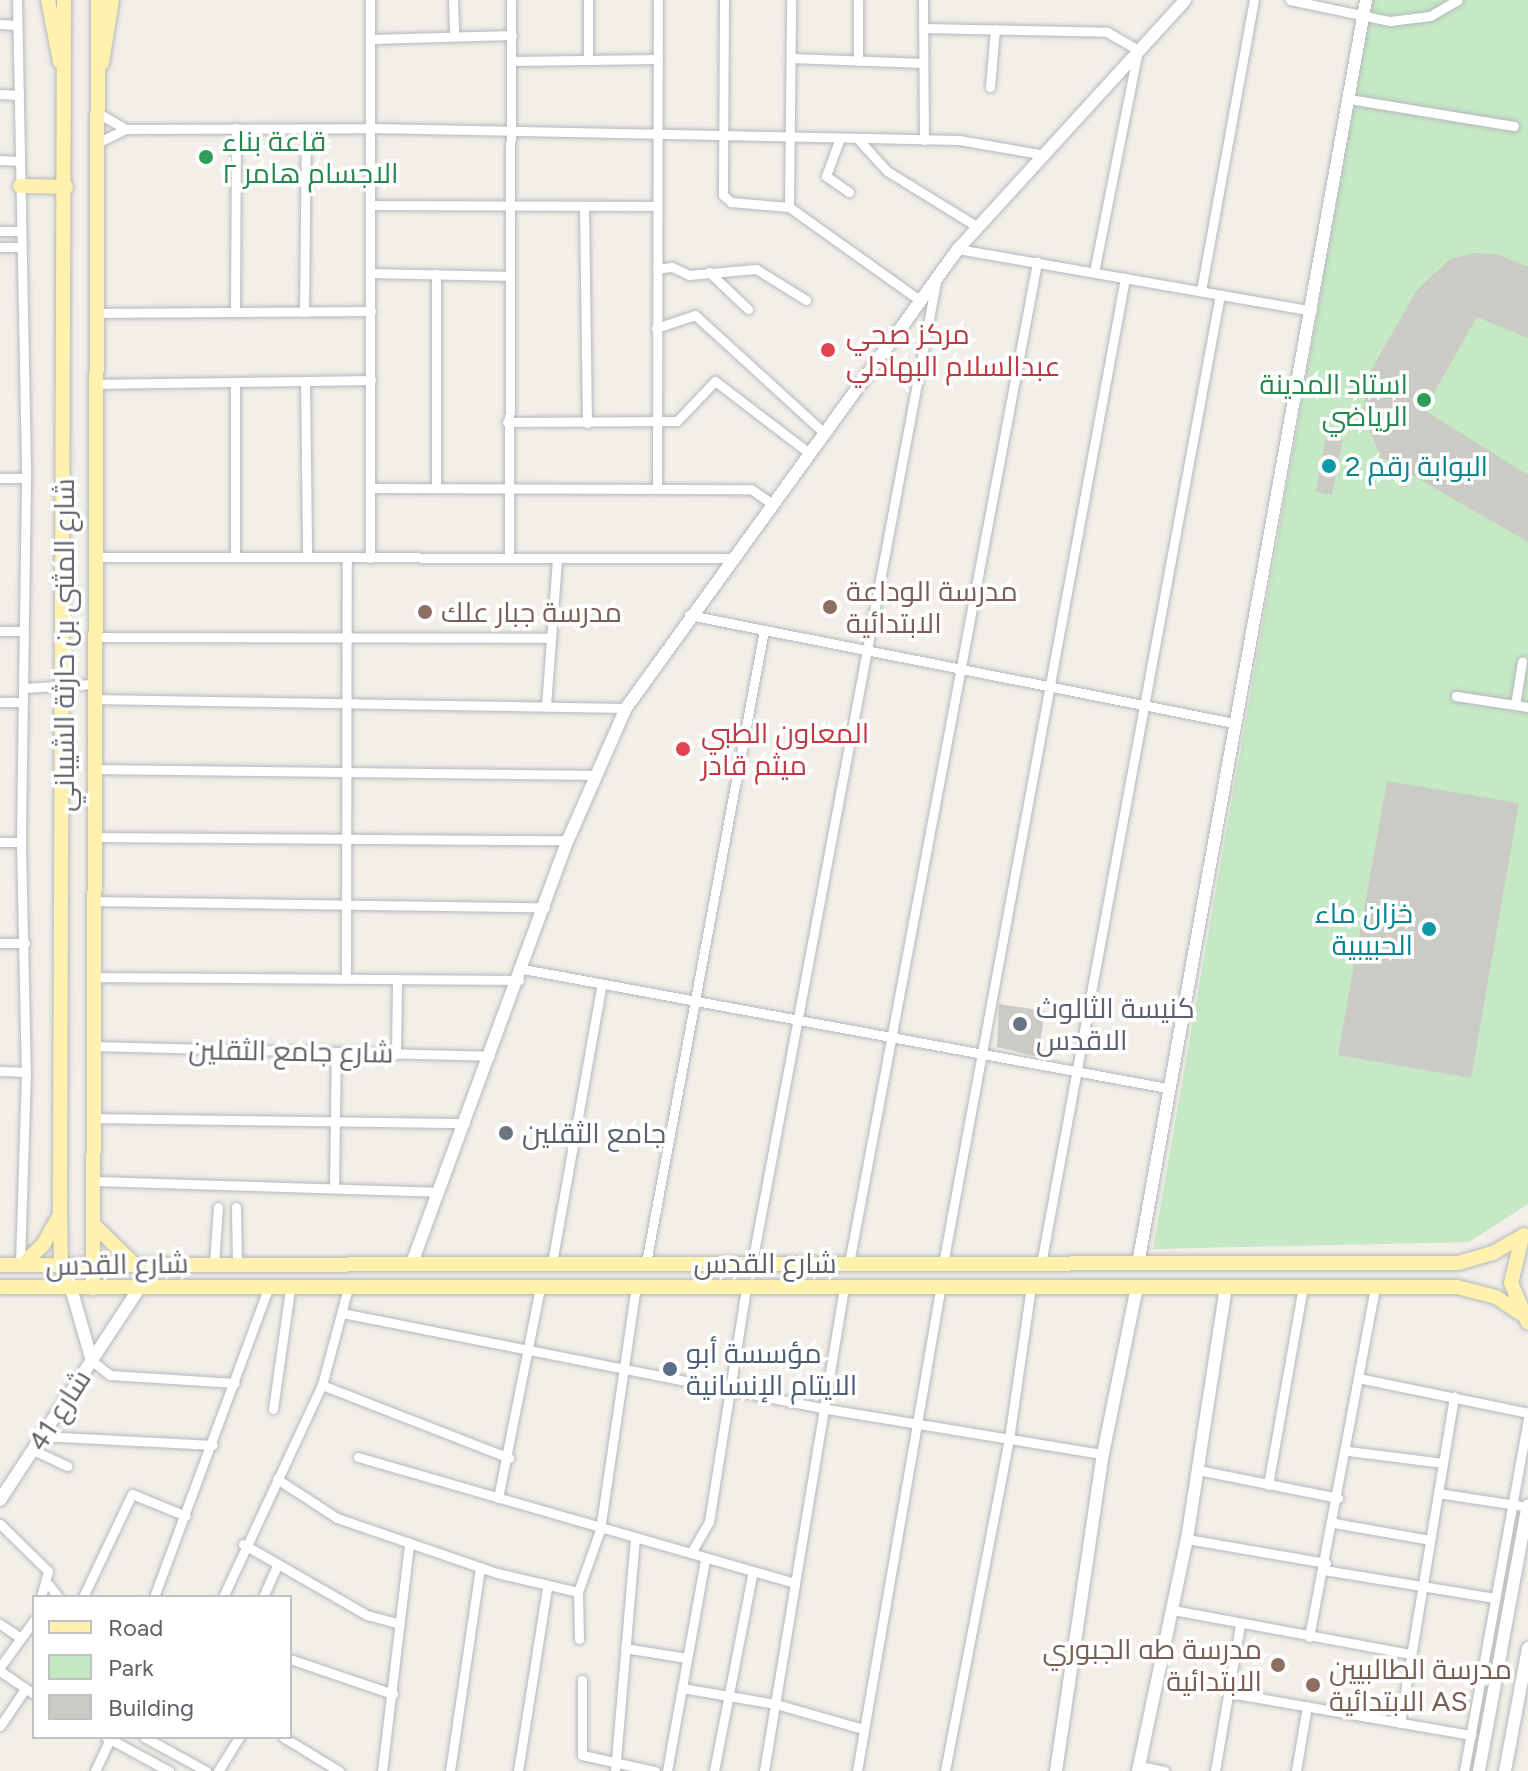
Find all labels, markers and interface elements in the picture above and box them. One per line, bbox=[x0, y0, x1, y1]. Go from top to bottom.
place label: قاعة بناء الاجسام هامر ٢ bbox=[222, 124, 398, 190]
marker: قاعة بناء الاجسام هامر ٢ bbox=[197, 148, 215, 166]
place label: مركز صحي عبدالسلام البهادلي bbox=[846, 317, 1061, 383]
marker: مركز صحي عبدالسلام البهادلي bbox=[817, 339, 839, 361]
place label: استاد المدينة الرياضي bbox=[1259, 367, 1408, 433]
marker: استاد المدينة الرياضي bbox=[1415, 391, 1433, 409]
place label: البوابة رقم 2 bbox=[1345, 449, 1488, 483]
marker: البوابة رقم 2 bbox=[1320, 457, 1338, 475]
street label: شارع المثنى بن حارثة الشيباني bbox=[47, 478, 81, 812]
place label: مدرسة الوداعة الابتدائية bbox=[846, 574, 1018, 640]
place label: مدرسة جبار علك bbox=[441, 595, 622, 629]
marker: مدرسة الوداعة الابتدائية bbox=[821, 598, 839, 616]
marker: مدرسة جبار علك bbox=[416, 603, 434, 621]
place label: المعاون الطبي ميثم قادر bbox=[701, 716, 869, 782]
marker: المعاون الطبي ميثم قادر bbox=[672, 738, 694, 760]
place label: خزان ماء الحبيبية bbox=[1314, 896, 1413, 962]
marker: خزان ماء الحبيبية bbox=[1420, 920, 1438, 938]
place label: كنيسة الثالوث الاقدس bbox=[1036, 991, 1195, 1057]
marker: كنيسة الثالوث الاقدس bbox=[1011, 1015, 1029, 1033]
street label: شارع جامع الثقلين bbox=[188, 1032, 394, 1070]
place label: جامع الثقلين bbox=[522, 1116, 666, 1150]
marker: جامع الثقلين bbox=[497, 1124, 515, 1142]
street label: شارع القدس bbox=[45, 1246, 189, 1282]
street label: شارع القدس bbox=[693, 1246, 837, 1280]
place label: مؤسسة أبو الايتام الإنسانية bbox=[686, 1336, 857, 1402]
marker: مؤسسة أبو الايتام الإنسانية bbox=[661, 1360, 679, 1378]
street label: شارع 41 bbox=[20, 1363, 98, 1457]
legend bbox=[32, 1595, 292, 1739]
text: Road bbox=[108, 1613, 163, 1642]
place label: مدرسة طه الجبوري الابتدائية bbox=[1043, 1632, 1262, 1698]
place label: مدرسة الطالبيين الابتدائية AS bbox=[1329, 1652, 1512, 1718]
text: Park bbox=[108, 1653, 154, 1682]
marker: مدرسة طه الجبوري الابتدائية bbox=[1269, 1656, 1287, 1674]
marker: مدرسة الطالبيين الابتدائية AS bbox=[1304, 1676, 1322, 1694]
text: Building bbox=[108, 1693, 194, 1722]

